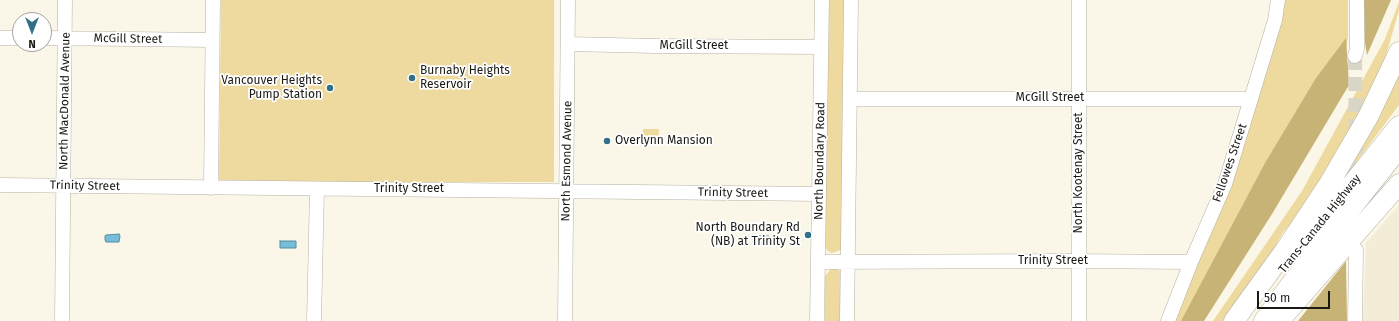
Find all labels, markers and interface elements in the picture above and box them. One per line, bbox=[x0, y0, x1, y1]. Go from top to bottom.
north arrow bbox=[12, 12, 52, 52]
street label: McGill Street bbox=[93, 31, 163, 47]
street label: North MacDonald Avenue bbox=[57, 32, 73, 170]
text: N bbox=[28, 37, 36, 50]
street label: McGill Street bbox=[660, 39, 728, 53]
place label: Burnaby Heights Reservoir bbox=[420, 64, 510, 92]
marker: Burnaby Heights Reservoir bbox=[407, 73, 417, 83]
place label: Vancouver Heights Pump Station bbox=[221, 74, 322, 102]
marker: Vancouver Heights Pump Station bbox=[325, 83, 335, 93]
street label: McGill Street bbox=[1016, 91, 1084, 105]
street label: North Esmond Avenue bbox=[559, 100, 575, 222]
street label: North Boundary Road bbox=[812, 102, 828, 220]
street label: North Kootenay Street bbox=[1072, 112, 1086, 234]
street label: Fellowes Street bbox=[1210, 122, 1250, 204]
place label: Overlynn Mansion bbox=[615, 134, 713, 148]
marker: Overlynn Mansion bbox=[602, 136, 612, 146]
street label: Trans-Canada Highway bbox=[1276, 172, 1364, 276]
street label: Trinity Street bbox=[50, 178, 120, 194]
street label: Trinity Street bbox=[374, 182, 444, 196]
street label: Trinity Street bbox=[698, 185, 768, 201]
place label: North Boundary Rd (NB) at Trinity St bbox=[696, 221, 800, 249]
marker: North Boundary Rd (NB) at Trinity St bbox=[803, 230, 813, 240]
street label: Trinity Street bbox=[1018, 254, 1088, 268]
scale bar bbox=[1259, 283, 1332, 309]
text: 50 m bbox=[1264, 291, 1290, 305]

